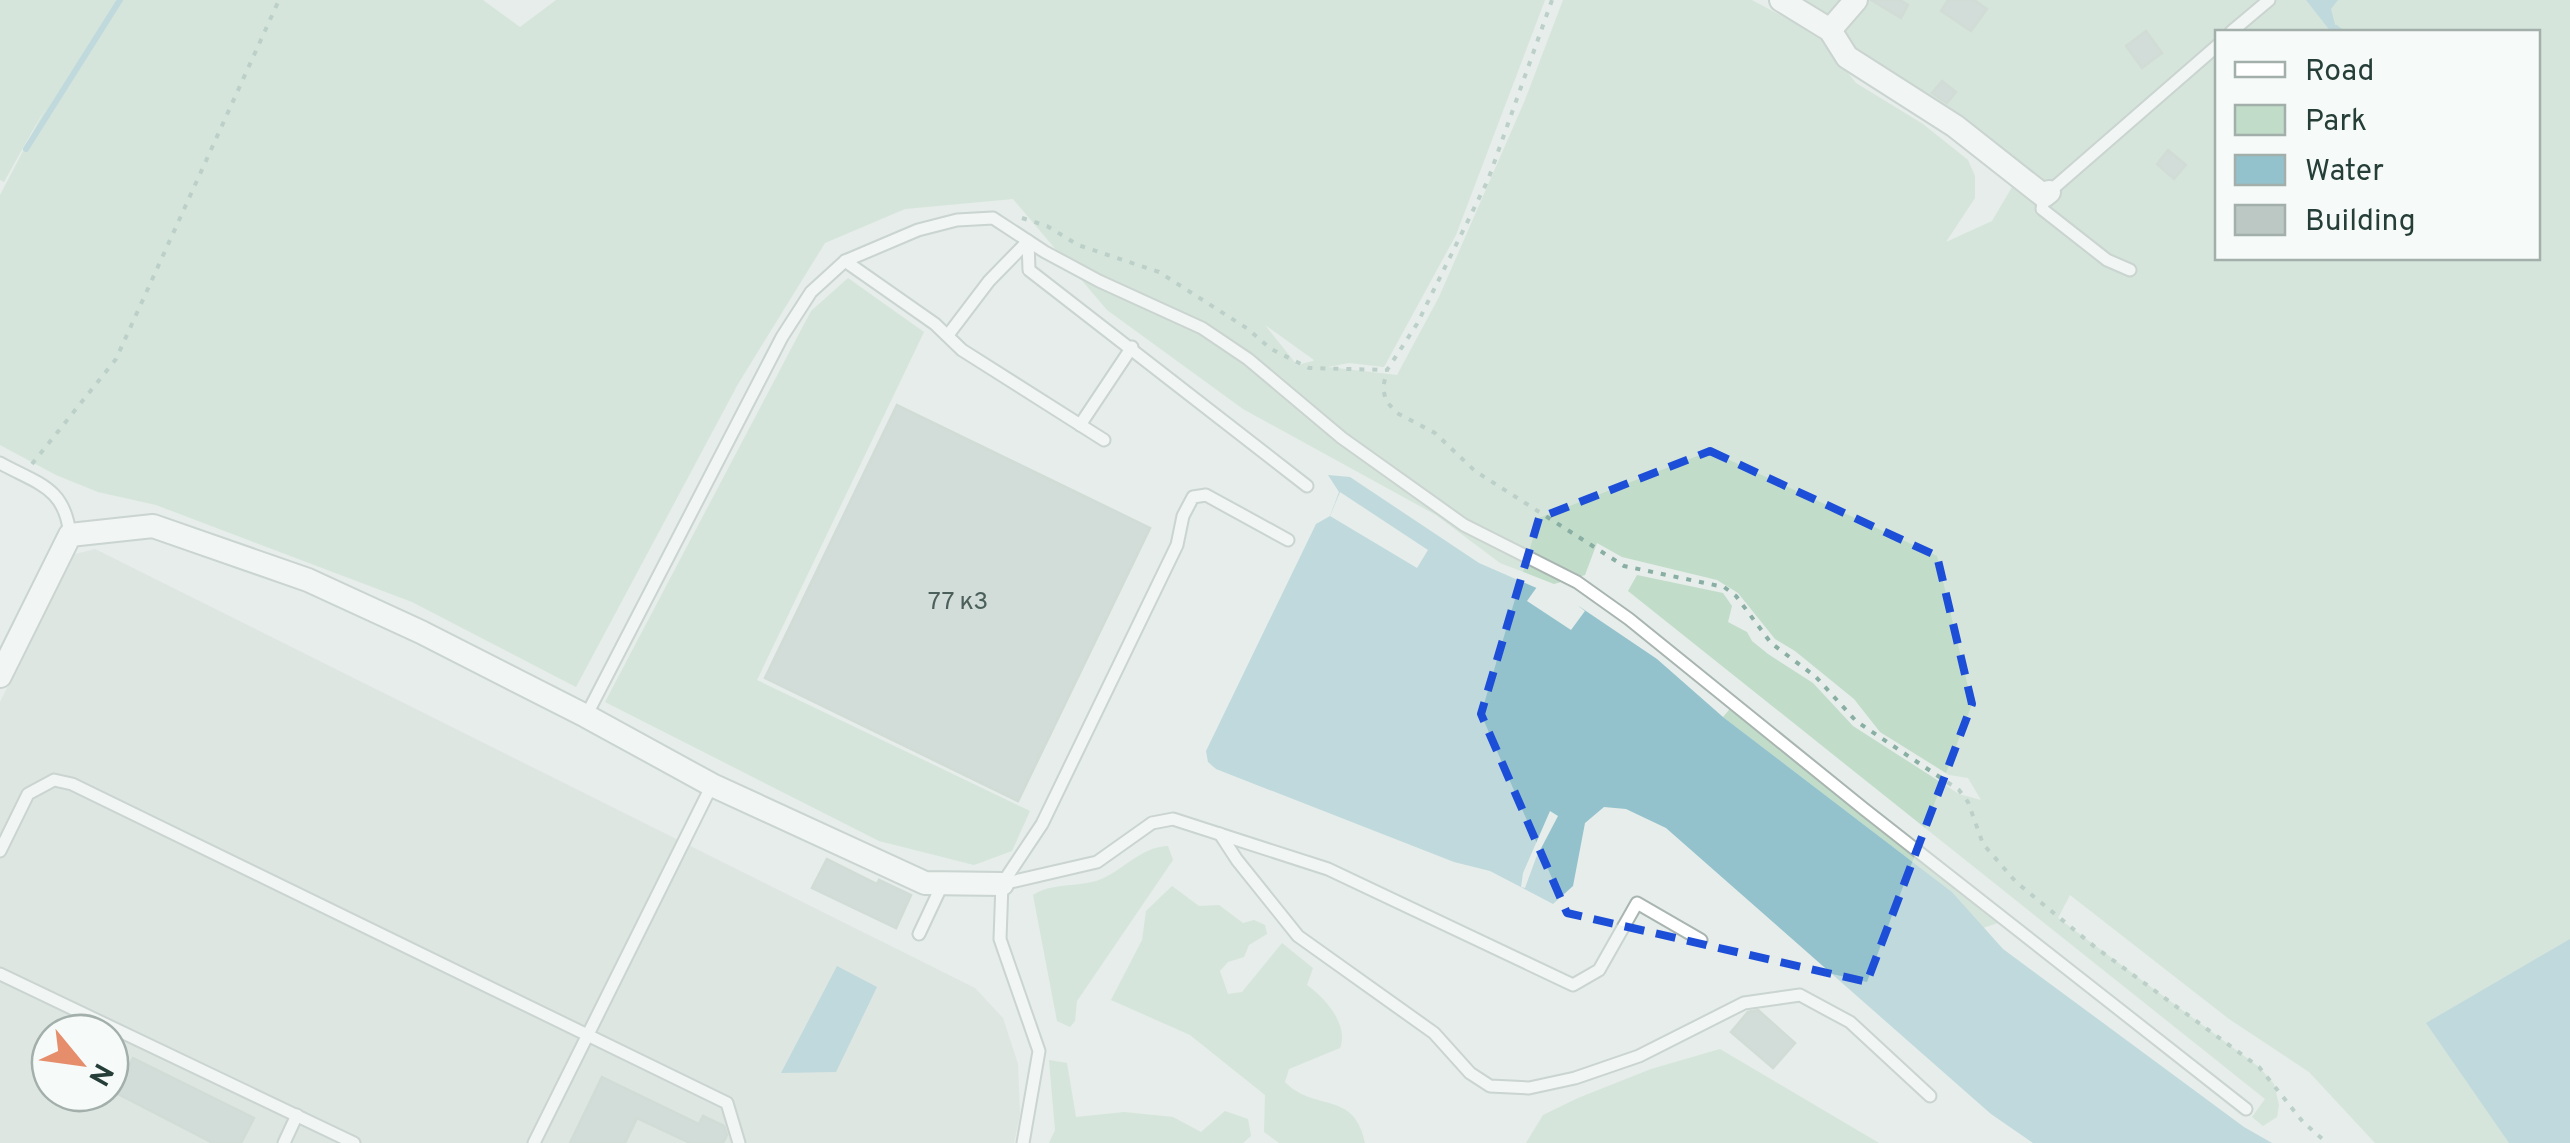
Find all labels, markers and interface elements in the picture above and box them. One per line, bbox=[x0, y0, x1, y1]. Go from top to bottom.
legend bbox=[2215, 30, 2540, 260]
text: Road bbox=[2305, 54, 2374, 91]
text: Park bbox=[2305, 104, 2367, 141]
text: Water bbox=[2305, 154, 2384, 191]
text: Building bbox=[2305, 204, 2416, 241]
house number: 77 к3 bbox=[928, 587, 988, 619]
north arrow bbox=[30, 1013, 130, 1113]
text: N bbox=[79, 1056, 120, 1091]

